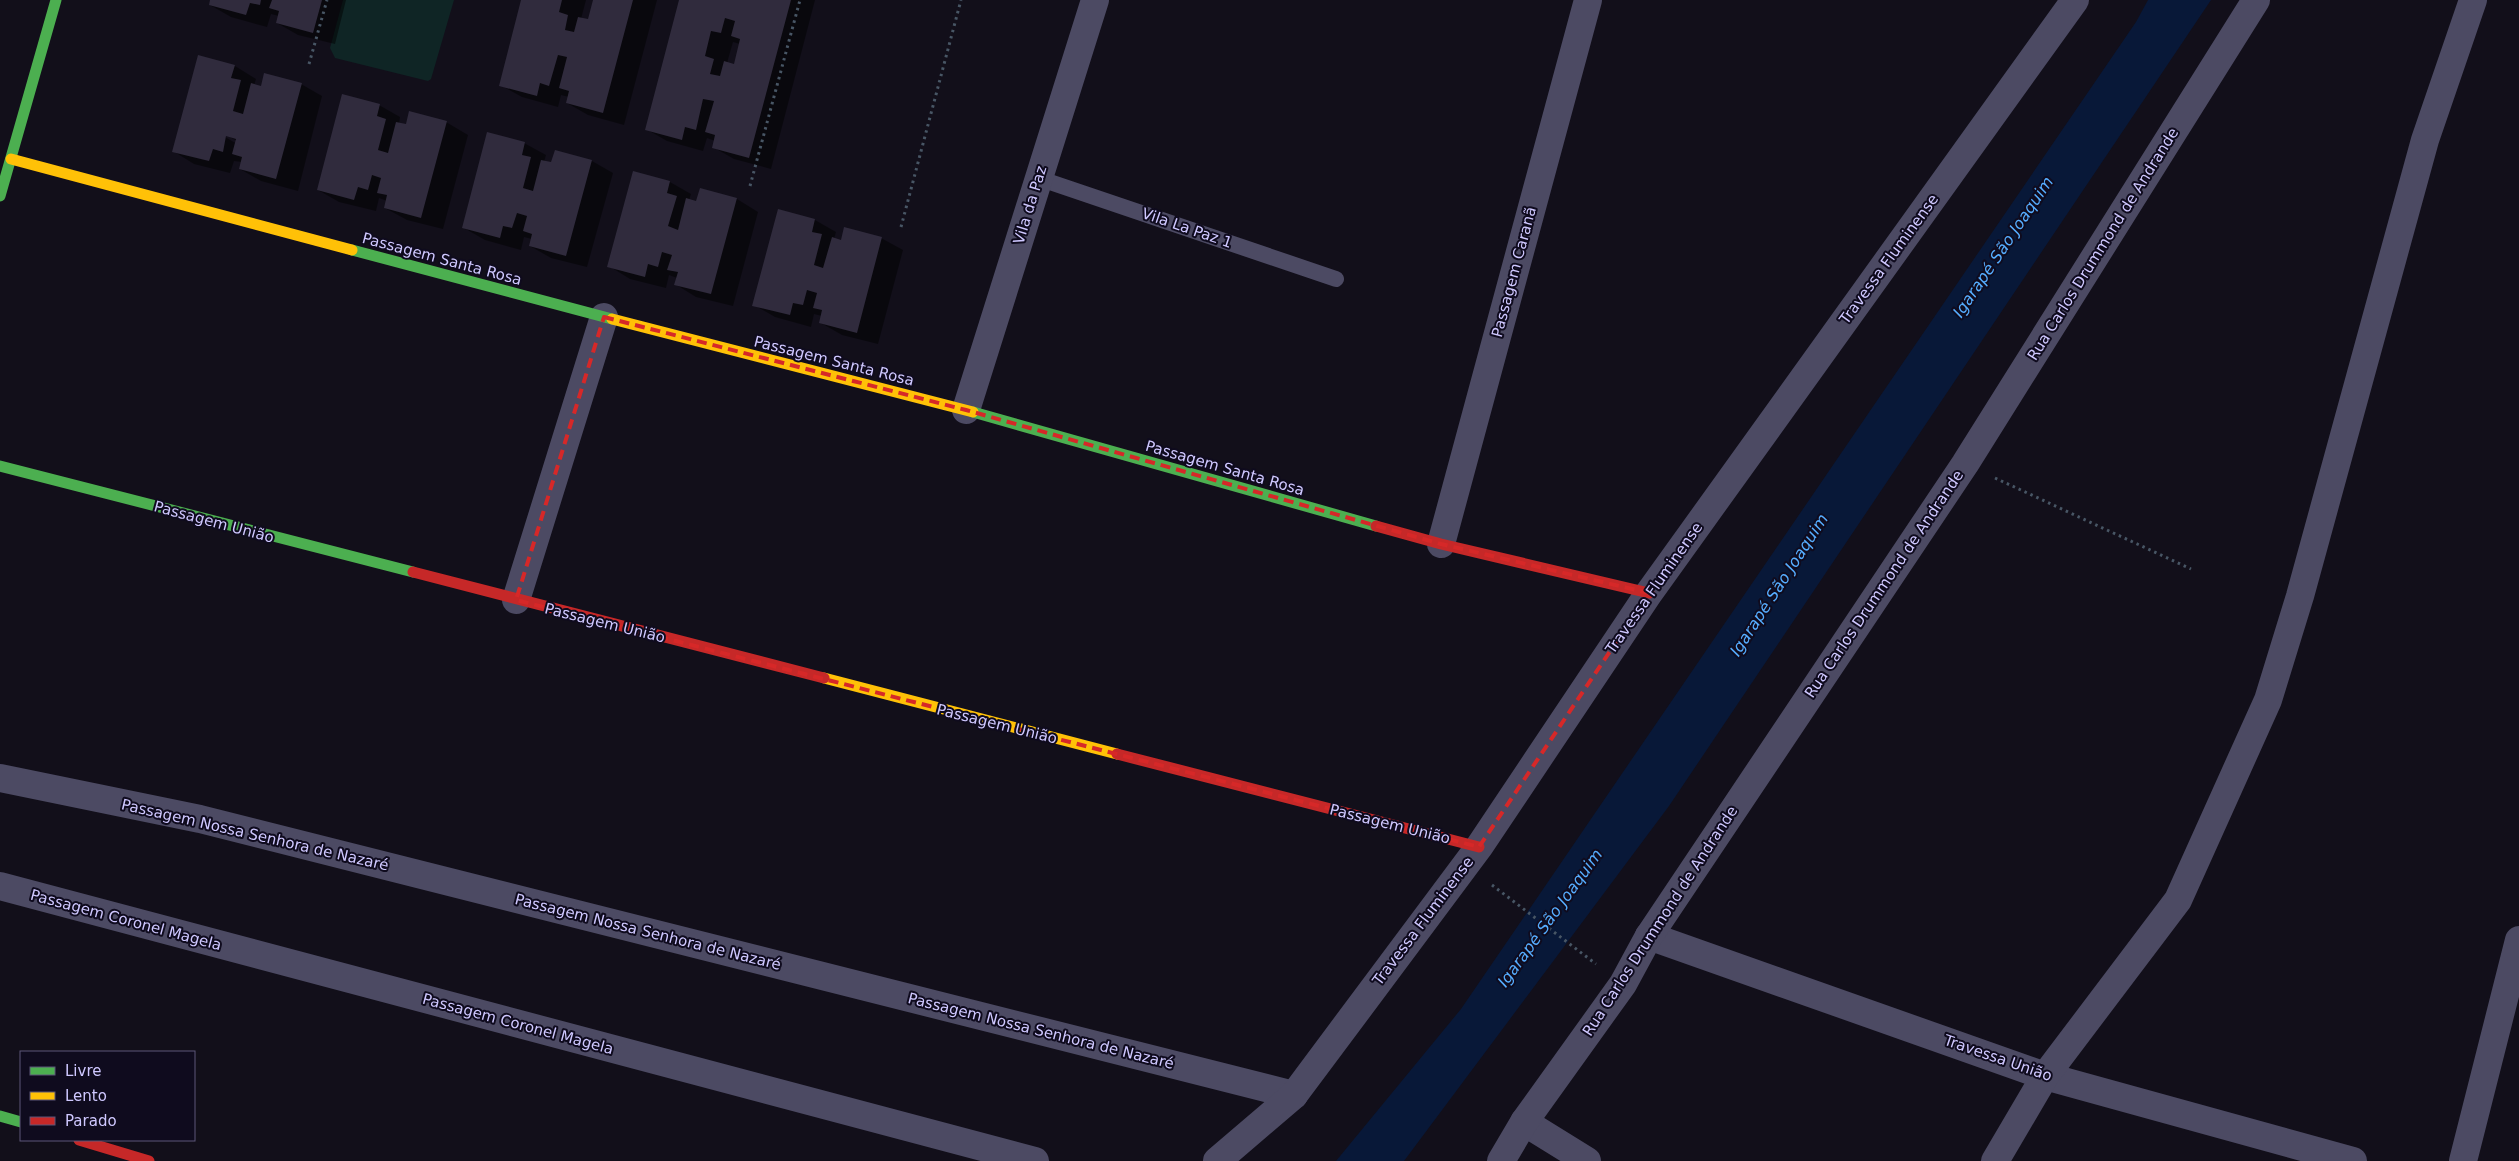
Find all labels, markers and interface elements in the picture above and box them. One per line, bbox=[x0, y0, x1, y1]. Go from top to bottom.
street label: Rua Carlos Drummond de Andrande bbox=[2024, 124, 2182, 364]
street label: Vila da Paz bbox=[1010, 163, 1051, 246]
water label: Igarapé São Joaquim bbox=[1949, 173, 2057, 321]
street label: Travessa Fluminense bbox=[1835, 190, 1942, 328]
street label: Vila La Paz 1 bbox=[1139, 204, 1235, 252]
street label: Passagem Caranã bbox=[1488, 205, 1540, 339]
street label: Passagem Santa Rosa bbox=[360, 229, 524, 289]
street label: Passagem Santa Rosa bbox=[752, 332, 916, 390]
street label: Passagem Santa Rosa bbox=[1143, 437, 1307, 499]
street label: Rua Carlos Drummond de Andrande bbox=[1801, 467, 1967, 701]
street label: Passagem União bbox=[152, 497, 276, 547]
water label: Igarapé São Joaquim bbox=[1726, 510, 1832, 660]
street label: Travessa Fluminense bbox=[1601, 519, 1706, 658]
street label: Passagem União bbox=[543, 599, 667, 647]
street label: Passagem União bbox=[935, 700, 1059, 748]
street label: Passagem Nossa Senhora de Nazaré bbox=[120, 795, 390, 875]
street label: Passagem União bbox=[1328, 800, 1452, 848]
street label: Rua Carlos Drummond de Andrande bbox=[1579, 803, 1741, 1039]
water label: Igarapé São Joaquim bbox=[1494, 845, 1606, 991]
street label: Travessa Fluminense bbox=[1368, 853, 1477, 990]
street label: Passagem Coronel Magela bbox=[28, 886, 224, 954]
street label: Passagem Nossa Senhora de Nazaré bbox=[513, 890, 783, 974]
street label: Passagem Nossa Senhora de Nazaré bbox=[906, 989, 1176, 1073]
street label: Passagem Coronel Magela bbox=[420, 990, 616, 1058]
street label: Travessa União bbox=[1941, 1031, 2054, 1085]
legend bbox=[20, 1051, 195, 1141]
text: Livre bbox=[65, 1062, 101, 1080]
text: Lento bbox=[65, 1087, 107, 1105]
text: Parado bbox=[65, 1112, 117, 1130]

